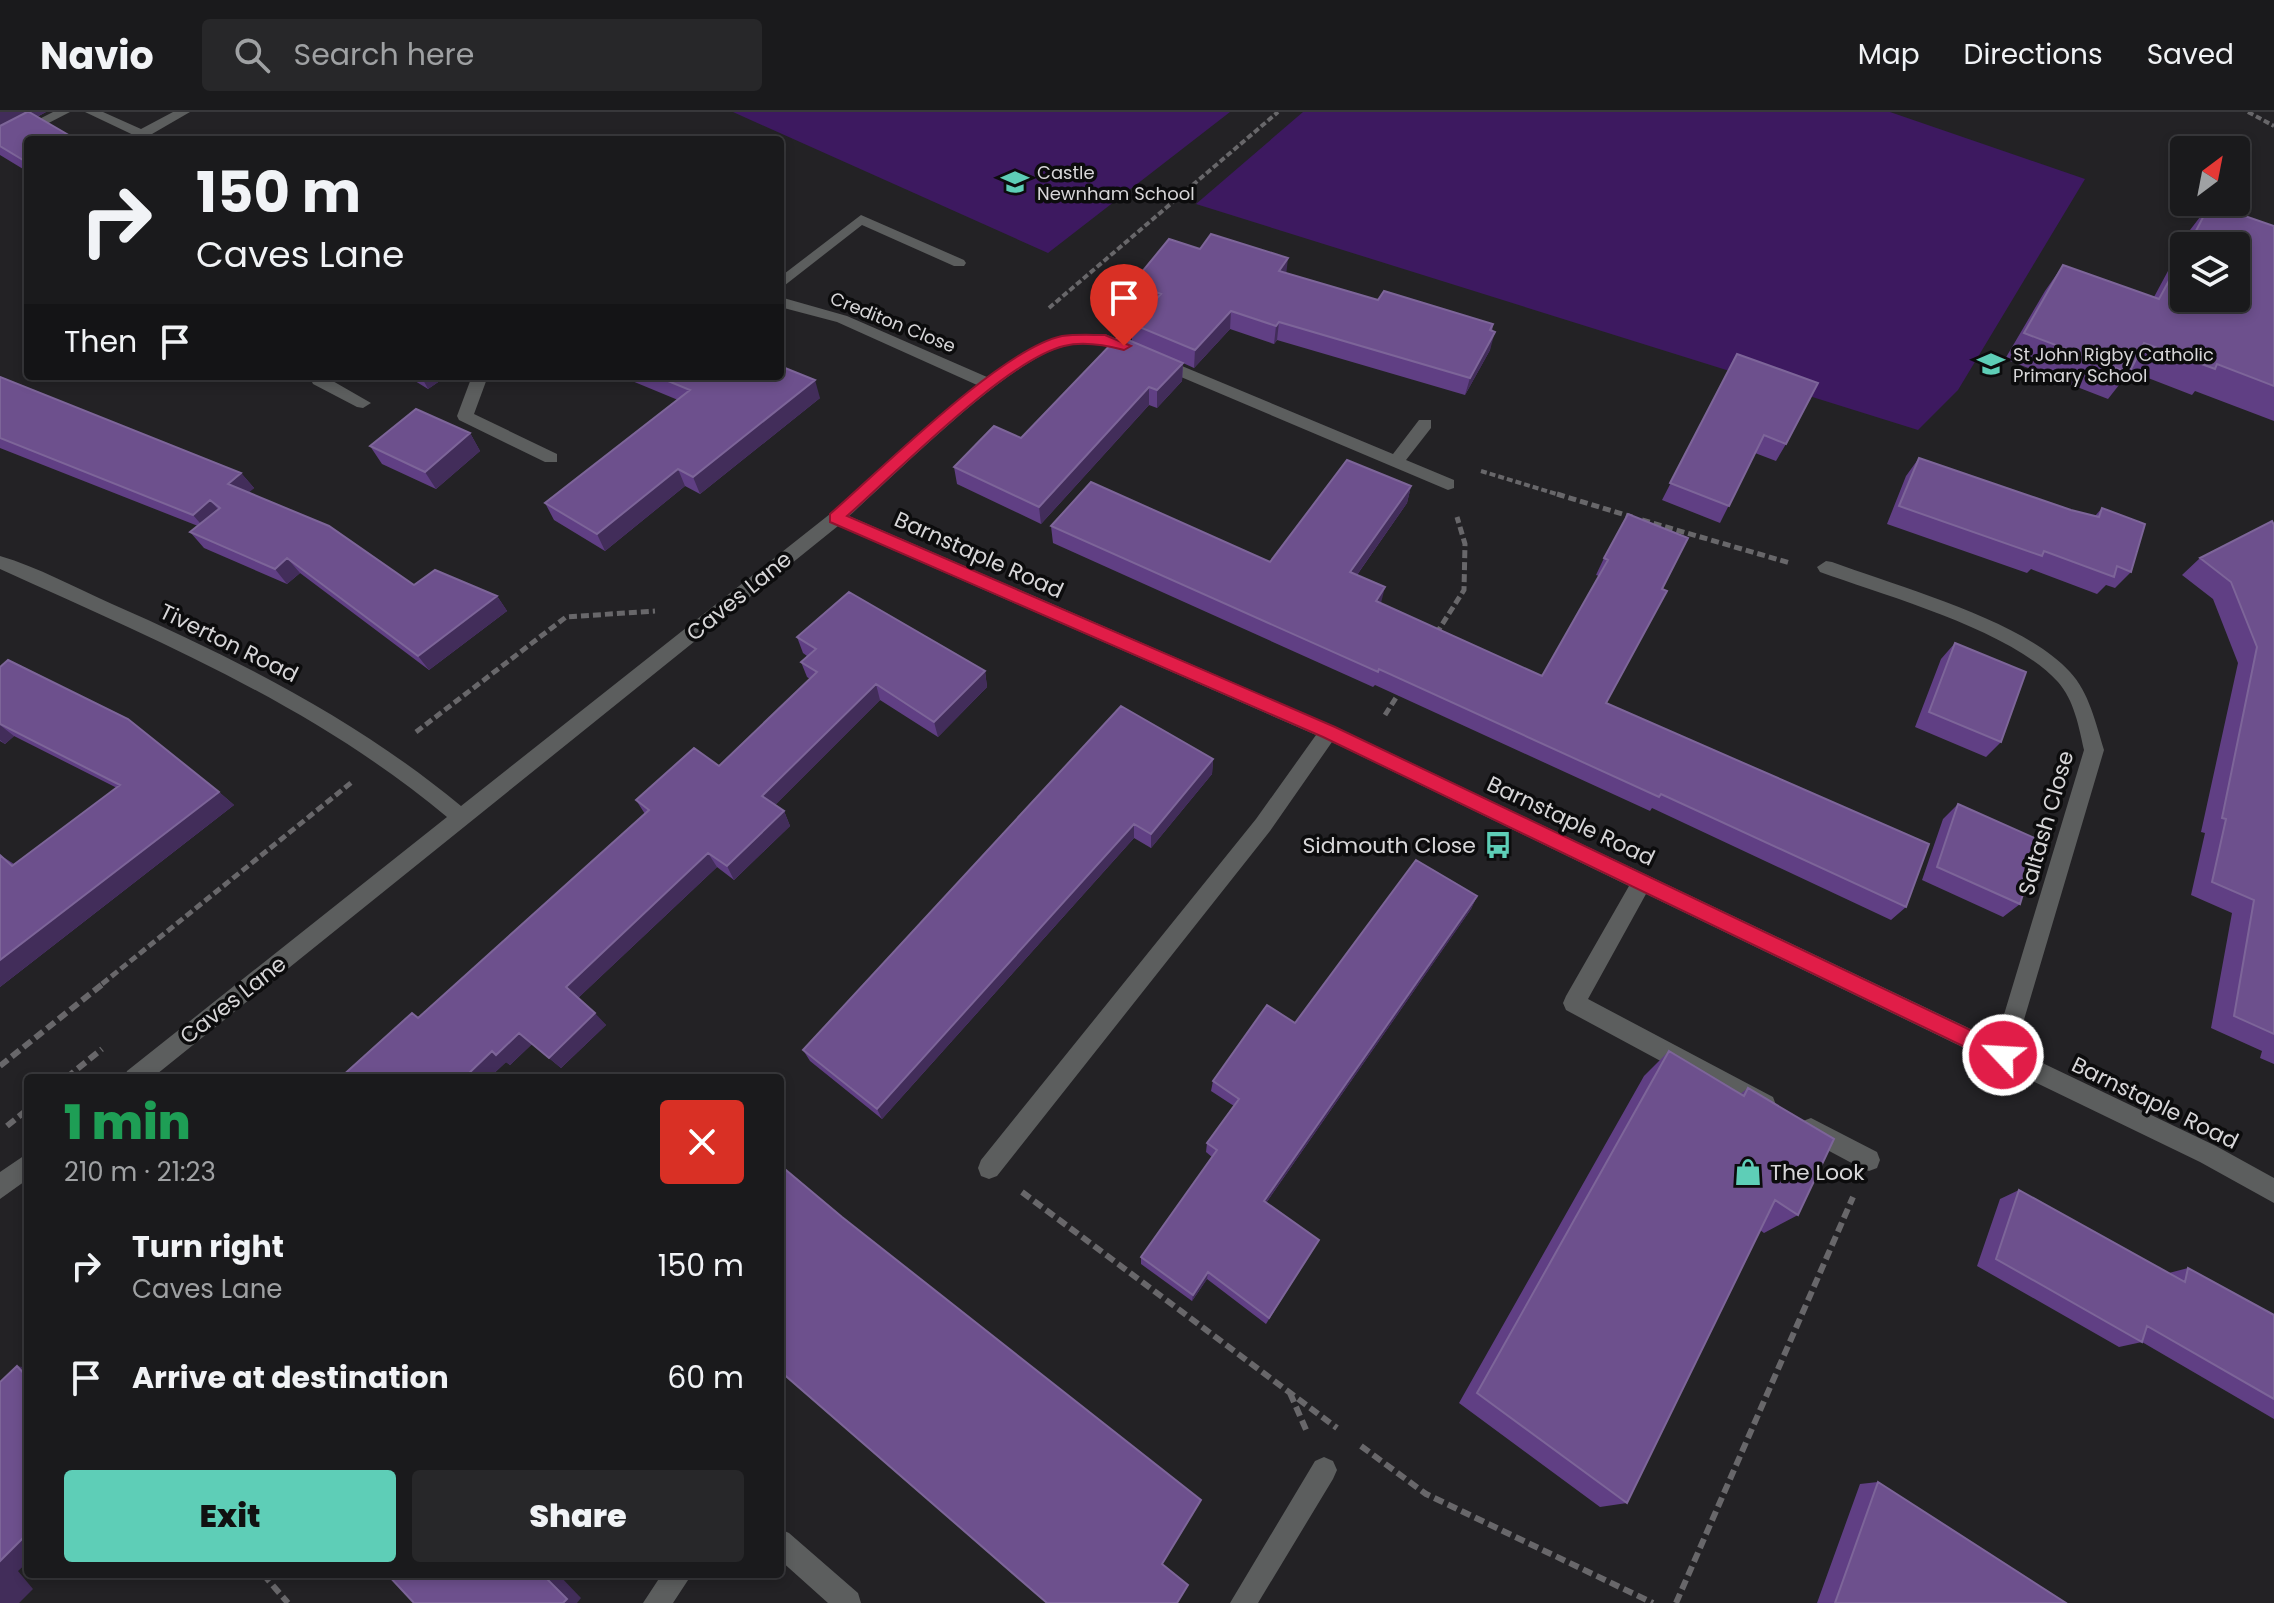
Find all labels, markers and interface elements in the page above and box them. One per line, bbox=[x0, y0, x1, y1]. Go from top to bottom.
search box bbox=[202, 19, 762, 91]
text: Navio bbox=[40, 29, 154, 82]
icon: search bbox=[230, 33, 274, 77]
text: Search here bbox=[294, 33, 474, 76]
text: Map bbox=[1858, 35, 1920, 74]
text: Directions bbox=[1964, 35, 2103, 74]
text: Saved bbox=[2147, 35, 2234, 74]
north arrow bbox=[2170, 136, 2250, 216]
map controls bbox=[2170, 136, 2250, 312]
text: 150 m bbox=[196, 153, 361, 232]
place label: Castle Newnham School bbox=[1037, 160, 1195, 206]
school or university icon: Castle Newnham School bbox=[1000, 167, 1030, 197]
icon: right bbox=[64, 168, 168, 272]
text: Caves Lane bbox=[196, 229, 404, 280]
button: layers bbox=[2170, 232, 2250, 312]
pin bbox=[1090, 264, 1158, 346]
icon: arrive bbox=[1102, 276, 1146, 320]
street label: Crediton Close bbox=[827, 285, 959, 359]
text: Then bbox=[64, 320, 137, 363]
icon: arrive bbox=[153, 320, 197, 364]
place label: St John Rigby Catholic Primary School bbox=[2013, 342, 2214, 388]
school or university icon: St John Rigby Catholic Primary School bbox=[1976, 349, 2006, 379]
street label: Barnstaple Road bbox=[890, 504, 1068, 606]
street label: Caves Lane bbox=[680, 544, 798, 648]
street label: Tiverton Road bbox=[154, 596, 304, 690]
street label: Saltash Close bbox=[2011, 747, 2081, 899]
street label: Barnstaple Road bbox=[1482, 768, 1660, 874]
place label: Sidmouth Close bbox=[1302, 830, 1476, 861]
bus stop icon: Sidmouth Close bbox=[1483, 830, 1513, 860]
street label: Caves Lane bbox=[173, 949, 293, 1051]
position arrow bbox=[1961, 1013, 2045, 1097]
street label: Barnstaple Road bbox=[2066, 1049, 2244, 1157]
text: 1 min bbox=[64, 1089, 191, 1156]
button: close bbox=[660, 1100, 744, 1184]
text: 210 m · 21:23 bbox=[64, 1154, 216, 1190]
shop icon: The Look bbox=[1733, 1157, 1763, 1187]
place label: The Look bbox=[1770, 1157, 1865, 1188]
text: Turn right bbox=[132, 1225, 284, 1268]
icon: right bbox=[64, 1244, 108, 1288]
text: 150 m bbox=[658, 1244, 744, 1287]
text: Caves Lane bbox=[132, 1271, 282, 1307]
icon: arrive bbox=[64, 1356, 108, 1400]
text: Arrive at destination bbox=[132, 1356, 449, 1399]
text: 60 m bbox=[667, 1356, 744, 1399]
button: Exit bbox=[64, 1470, 396, 1562]
button: Share bbox=[412, 1470, 744, 1562]

